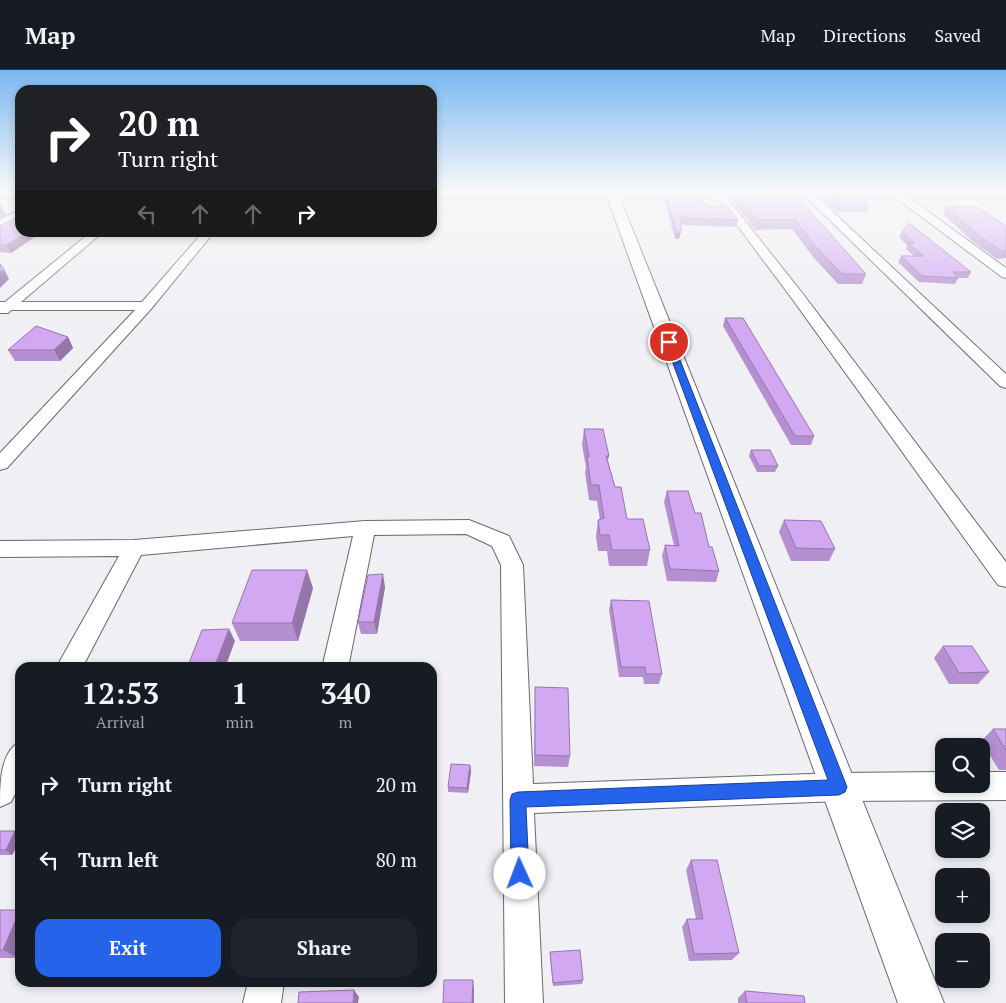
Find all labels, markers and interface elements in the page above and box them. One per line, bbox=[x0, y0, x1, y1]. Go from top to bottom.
text: Map bbox=[25, 19, 75, 51]
text: Map bbox=[760, 23, 795, 47]
text: Directions bbox=[823, 23, 906, 47]
text: Saved bbox=[934, 23, 981, 47]
text: 20 m bbox=[118, 100, 199, 146]
icon: right bbox=[35, 105, 100, 170]
text: Turn right bbox=[118, 144, 218, 173]
icon: left bbox=[133, 200, 161, 228]
icon: ahead bbox=[186, 200, 214, 228]
icon: ahead bbox=[239, 200, 267, 228]
icon: right bbox=[292, 200, 320, 228]
pin bbox=[648, 321, 690, 363]
icon: arrive bbox=[655, 328, 683, 356]
text: 12:53 bbox=[81, 673, 159, 713]
text: 1 bbox=[231, 673, 248, 713]
text: 340 bbox=[320, 673, 371, 713]
text: Arrival bbox=[96, 711, 145, 733]
text: min bbox=[226, 711, 254, 733]
text: m bbox=[338, 711, 352, 733]
map controls bbox=[935, 738, 990, 988]
button: search bbox=[935, 738, 990, 793]
icon: right bbox=[35, 771, 63, 799]
text: Turn right bbox=[78, 772, 172, 797]
text: 20 m bbox=[376, 772, 417, 797]
button: layers bbox=[935, 803, 990, 858]
icon: left bbox=[35, 846, 63, 874]
text: Turn left bbox=[78, 847, 159, 872]
text: 80 m bbox=[376, 847, 417, 872]
position arrow bbox=[493, 847, 545, 899]
button: + bbox=[935, 868, 990, 923]
button: Exit bbox=[35, 919, 221, 977]
button: Share bbox=[231, 919, 417, 977]
button: − bbox=[935, 933, 990, 988]

